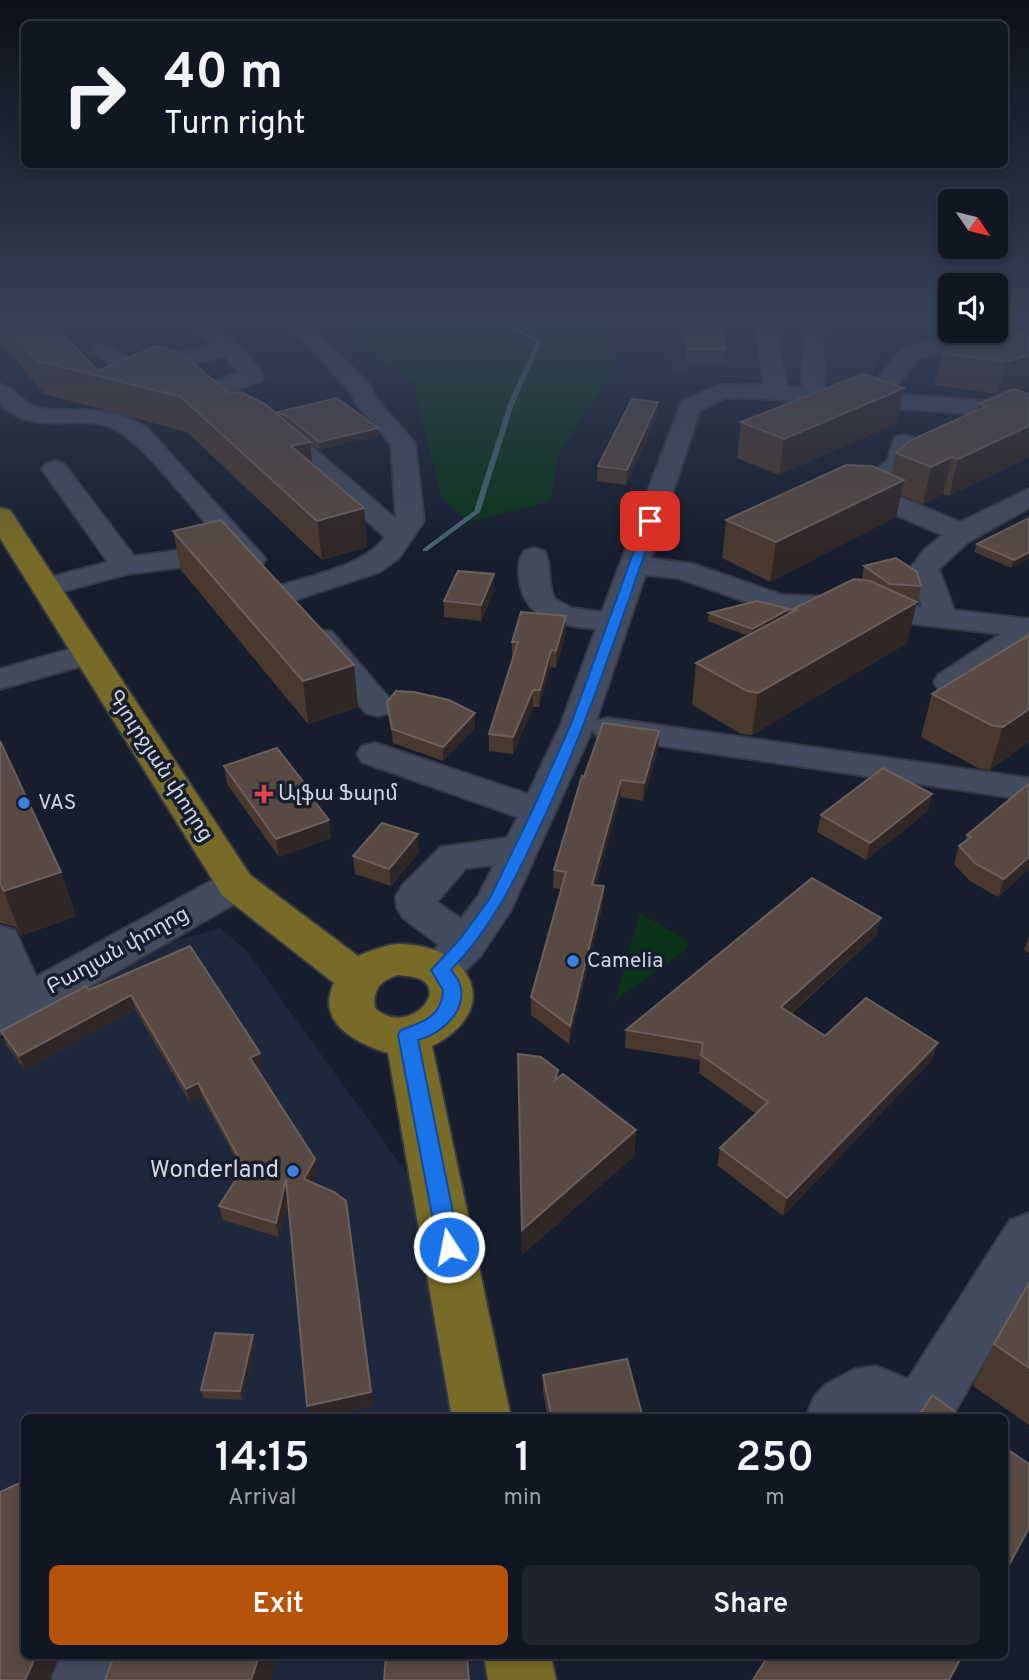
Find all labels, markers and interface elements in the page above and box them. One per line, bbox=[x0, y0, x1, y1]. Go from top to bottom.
text: 40 m bbox=[164, 44, 283, 106]
icon: right bbox=[49, 49, 140, 140]
text: Turn right bbox=[164, 105, 306, 145]
north arrow bbox=[938, 189, 1008, 259]
map controls bbox=[938, 189, 1008, 343]
button: sound bbox=[938, 273, 1008, 343]
pin bbox=[620, 491, 680, 551]
icon: arrive bbox=[631, 502, 669, 540]
street label: Գյուրջյան փողոց bbox=[101, 685, 219, 847]
place label: Ալֆա Ֆարմ bbox=[278, 781, 398, 808]
marker: Ալֆա Ֆարմ bbox=[256, 786, 272, 802]
place label: VAS bbox=[38, 790, 76, 817]
marker: VAS bbox=[16, 795, 32, 811]
street label: Բաղյան փողոց bbox=[42, 901, 194, 1001]
place label: Camelia bbox=[587, 948, 663, 975]
marker: Camelia bbox=[565, 953, 581, 969]
place label: Wonderland bbox=[150, 1156, 279, 1186]
marker: Wonderland bbox=[285, 1163, 301, 1179]
position arrow bbox=[412, 1210, 486, 1284]
text: 14:15 bbox=[215, 1433, 310, 1486]
text: 1 bbox=[514, 1433, 531, 1486]
text: 250 bbox=[735, 1433, 814, 1486]
text: Arrival bbox=[228, 1484, 297, 1513]
text: min bbox=[503, 1484, 542, 1513]
text: m bbox=[765, 1484, 785, 1513]
button: Exit bbox=[49, 1565, 508, 1645]
button: Share bbox=[522, 1565, 980, 1645]

